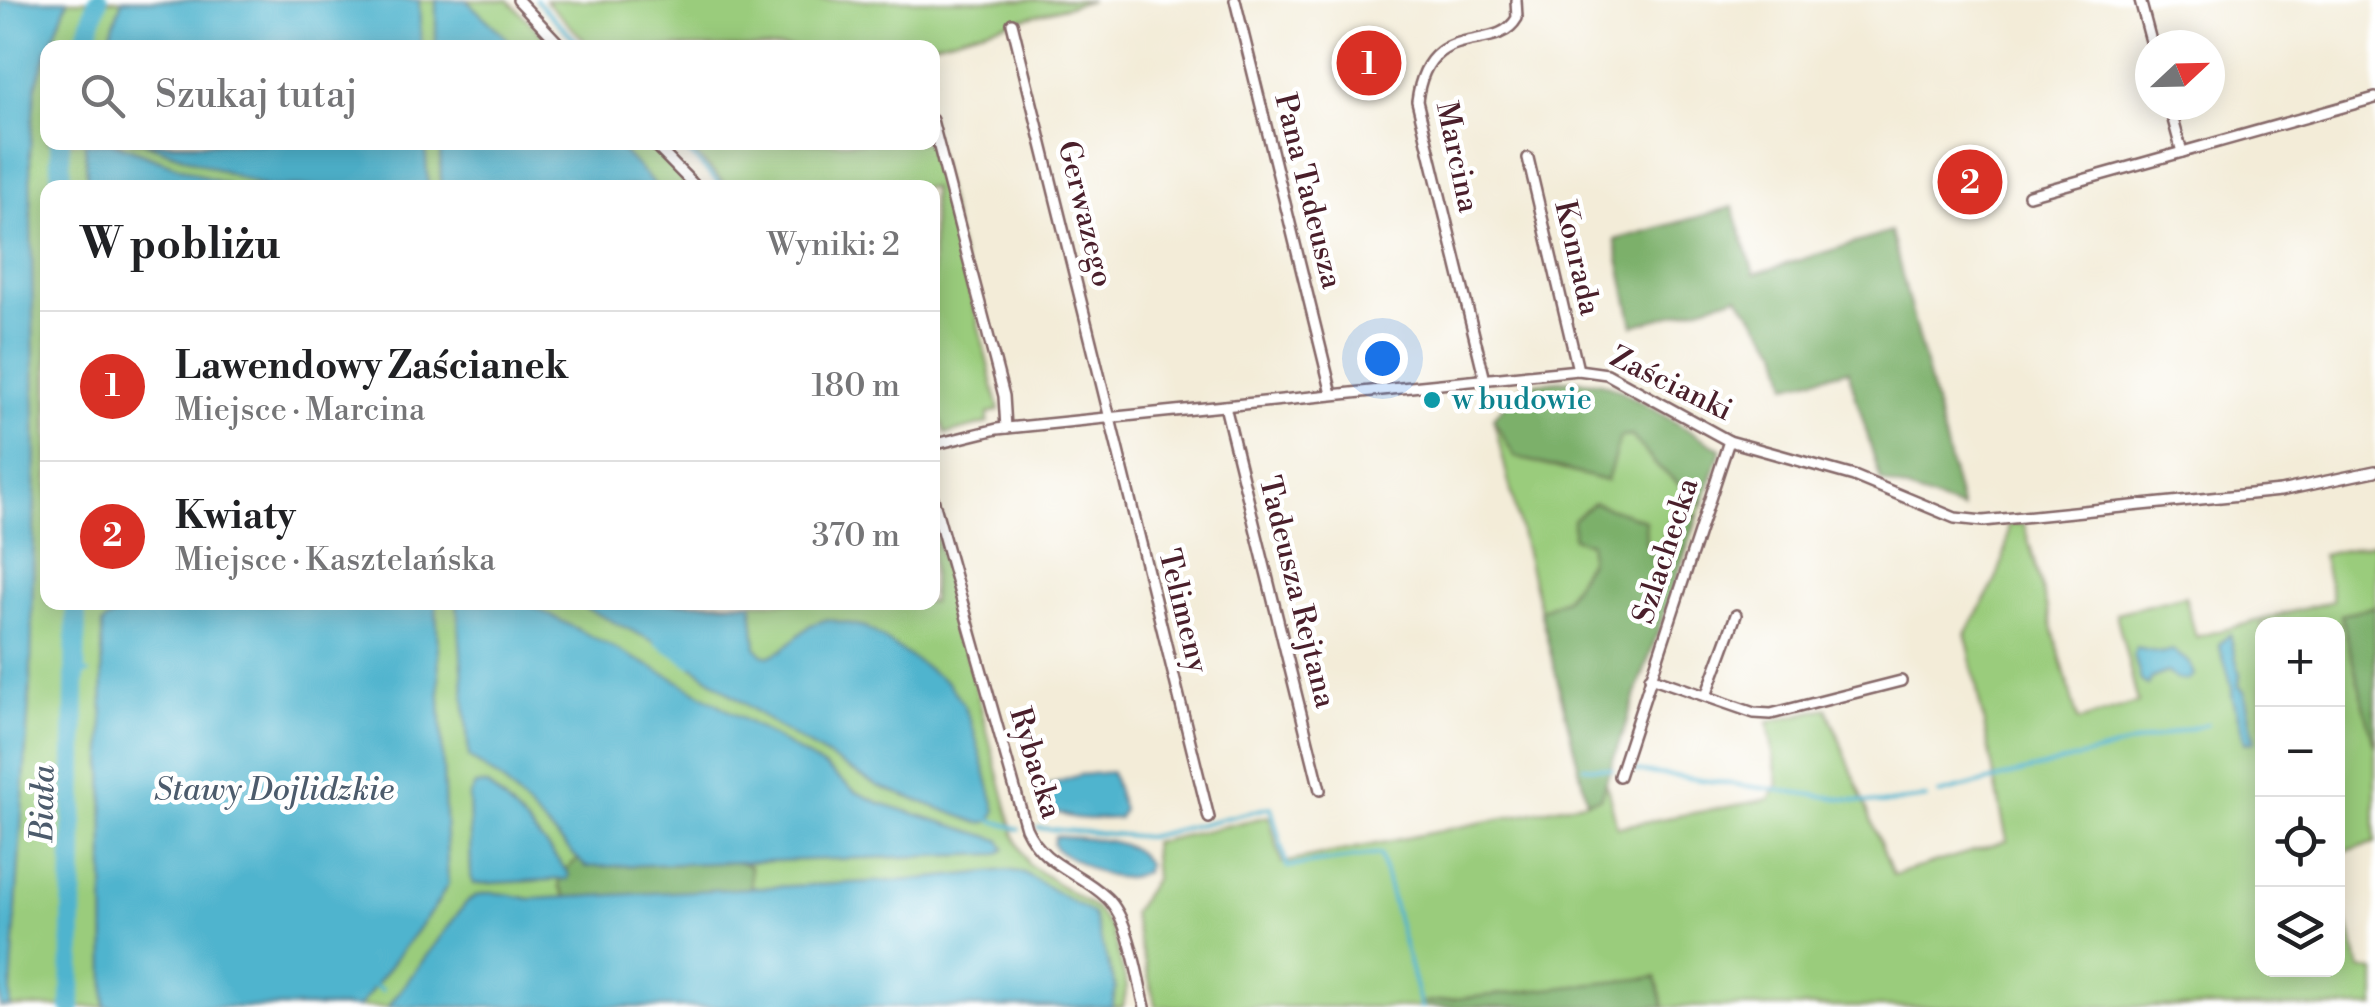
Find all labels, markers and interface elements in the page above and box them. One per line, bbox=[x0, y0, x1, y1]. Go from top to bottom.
pin: 1 bbox=[1336, 26, 1402, 100]
north arrow bbox=[2135, 30, 2225, 120]
search box bbox=[40, 40, 940, 150]
icon: search bbox=[75, 68, 130, 123]
text: Szukaj tutaj bbox=[155, 72, 358, 119]
street label: Pana Tadeusza bbox=[1265, 89, 1351, 293]
street label: Marcina bbox=[1427, 98, 1487, 217]
street label: Gerwazego bbox=[1048, 137, 1122, 291]
pin: 2 bbox=[1938, 144, 2002, 220]
street label: Konrada bbox=[1545, 197, 1609, 320]
text: W pobliżu bbox=[80, 219, 280, 272]
text: Wyniki: 2 bbox=[767, 225, 900, 265]
your location bbox=[1357, 333, 1408, 384]
street label: Zaścianki bbox=[1604, 338, 1739, 430]
text: Lawendowy Zaścianek bbox=[175, 343, 568, 390]
text: 1 bbox=[105, 366, 120, 406]
text: 180 m bbox=[811, 366, 900, 406]
place label: w budowie bbox=[1451, 381, 1592, 419]
marker: w budowie bbox=[1421, 389, 1443, 411]
text: Miejsce · Marcina bbox=[175, 390, 425, 430]
street label: Tadeusza Rejtana bbox=[1250, 472, 1344, 713]
street label: Szlachecka bbox=[1625, 473, 1708, 628]
text: Kwiaty bbox=[175, 493, 296, 540]
text: 2 bbox=[102, 516, 123, 556]
text: 370 m bbox=[812, 516, 900, 556]
text: Miejsce · Kasztelańska bbox=[175, 540, 495, 580]
street label: Telimeny bbox=[1149, 545, 1217, 677]
map controls bbox=[2255, 617, 2345, 977]
button: + bbox=[2255, 617, 2345, 707]
street label: Rybacka bbox=[1000, 703, 1070, 824]
button: − bbox=[2255, 707, 2345, 797]
water label: Biała bbox=[22, 765, 64, 844]
water label: Stawy Dojlidzkie bbox=[154, 770, 394, 810]
button: locate bbox=[2255, 797, 2345, 887]
button: layers bbox=[2255, 887, 2345, 977]

